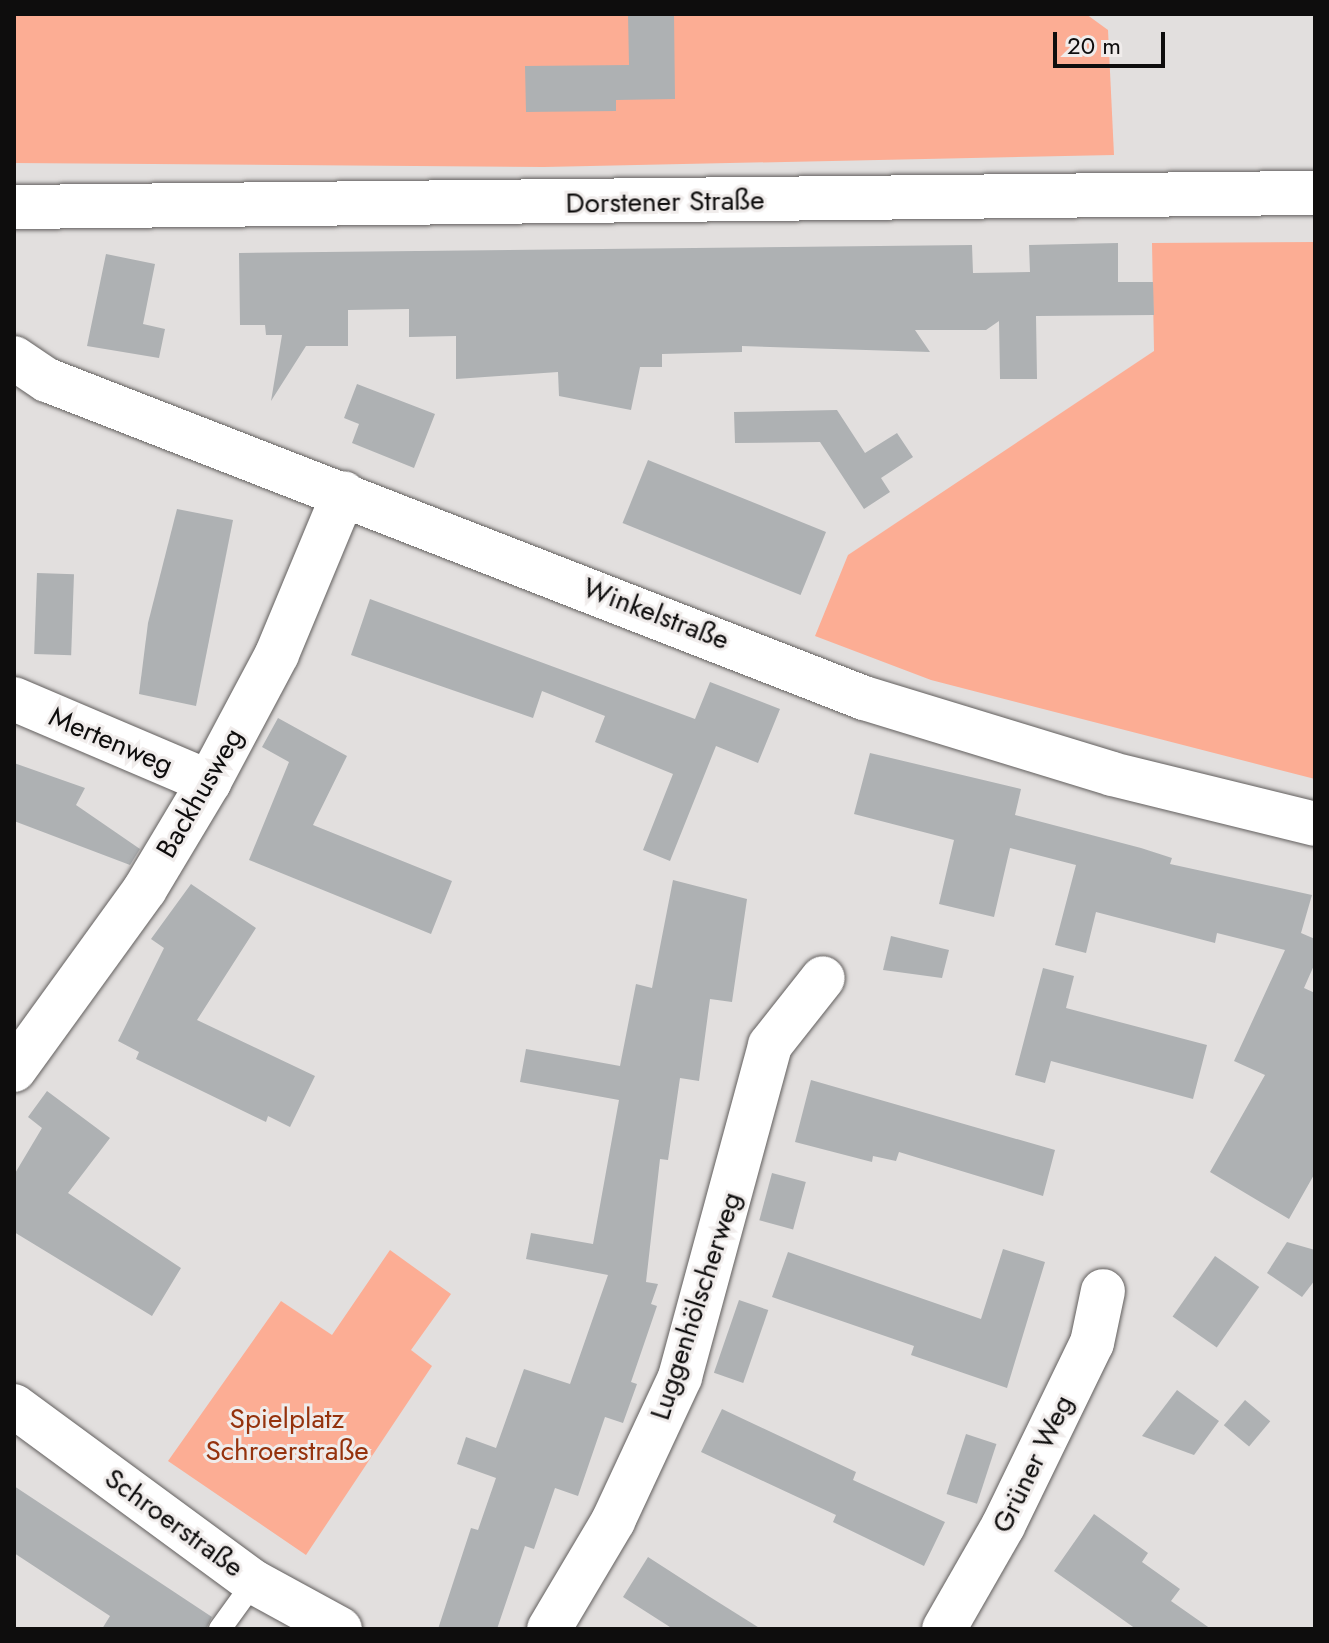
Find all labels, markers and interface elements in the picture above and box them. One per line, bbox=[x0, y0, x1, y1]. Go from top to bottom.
scale bar bbox=[1057, 16, 1169, 66]
text: 20 m bbox=[1067, 28, 1121, 63]
street label: Dorstener Straße bbox=[565, 183, 765, 221]
street label: Winkelstraße bbox=[578, 571, 734, 657]
street label: Mertenweg bbox=[44, 700, 178, 782]
street label: Backhusweg bbox=[149, 722, 251, 864]
street label: Luggenhölscherweg bbox=[643, 1188, 749, 1424]
street label: Grüner Weg bbox=[985, 1390, 1081, 1538]
park label: Spielplatz Schroerstraße bbox=[205, 1402, 369, 1468]
street label: Schroerstraße bbox=[98, 1461, 250, 1585]

